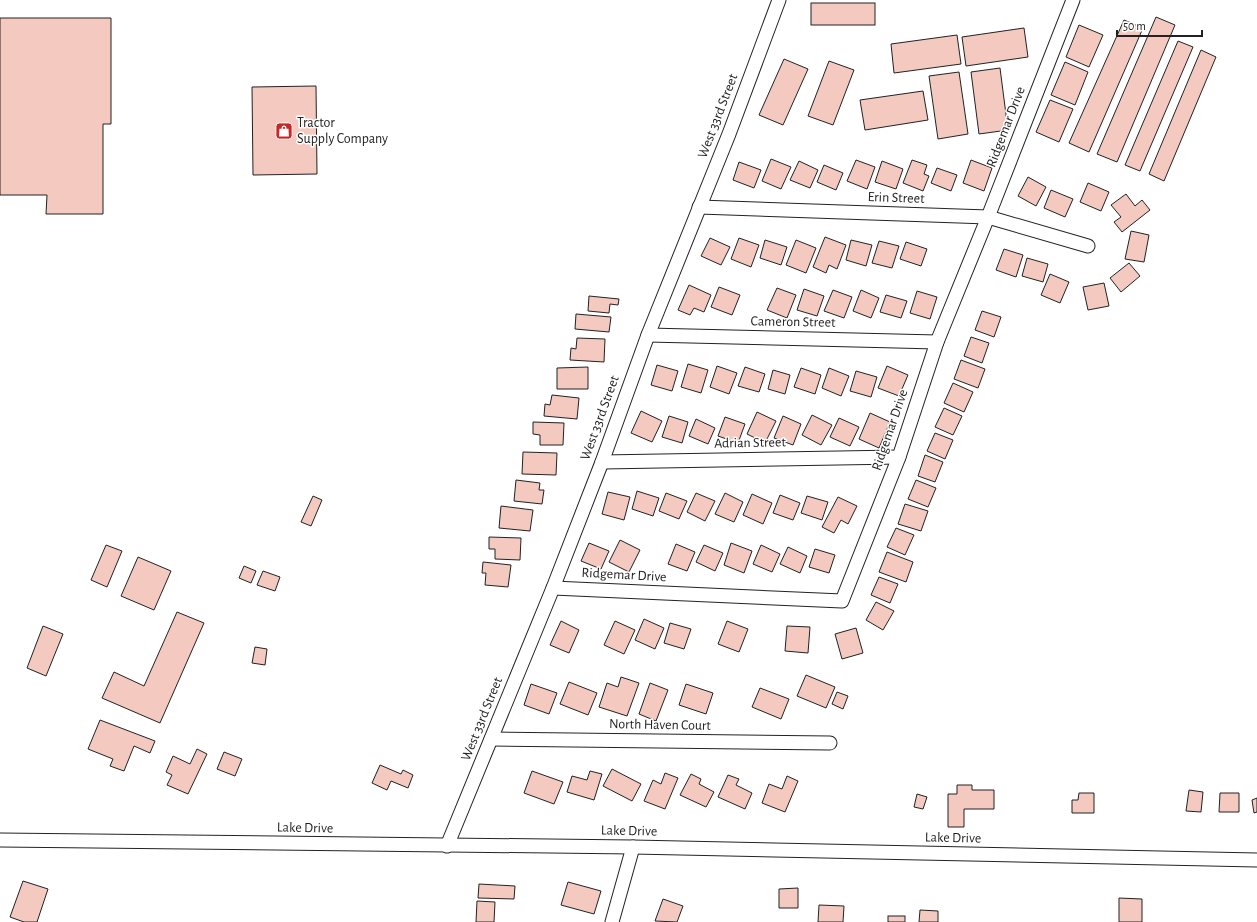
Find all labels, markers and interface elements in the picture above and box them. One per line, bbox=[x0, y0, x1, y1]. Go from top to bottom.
scale bar bbox=[1117, 12, 1202, 38]
text: 50 m bbox=[1123, 20, 1146, 32]
street label: West 33rd Street bbox=[696, 72, 741, 160]
street label: Ridgemar Drive bbox=[984, 85, 1028, 169]
place label: Tractor Supply Company bbox=[297, 116, 388, 146]
shop icon: Tractor Supply Company bbox=[274, 121, 294, 141]
street label: Erin Street bbox=[867, 190, 925, 206]
street label: Cameron Street bbox=[750, 314, 836, 330]
street label: West 33rd Street bbox=[578, 373, 622, 462]
street label: Ridgemar Drive bbox=[870, 387, 910, 473]
street label: Adrian Street bbox=[714, 435, 787, 451]
street label: Ridgemar Drive bbox=[581, 566, 667, 584]
street label: West 33rd Street bbox=[459, 675, 505, 763]
street label: North Haven Court bbox=[609, 717, 712, 733]
street label: Lake Drive bbox=[277, 821, 333, 835]
street label: Lake Drive bbox=[601, 824, 657, 838]
street label: Lake Drive bbox=[925, 831, 981, 845]

